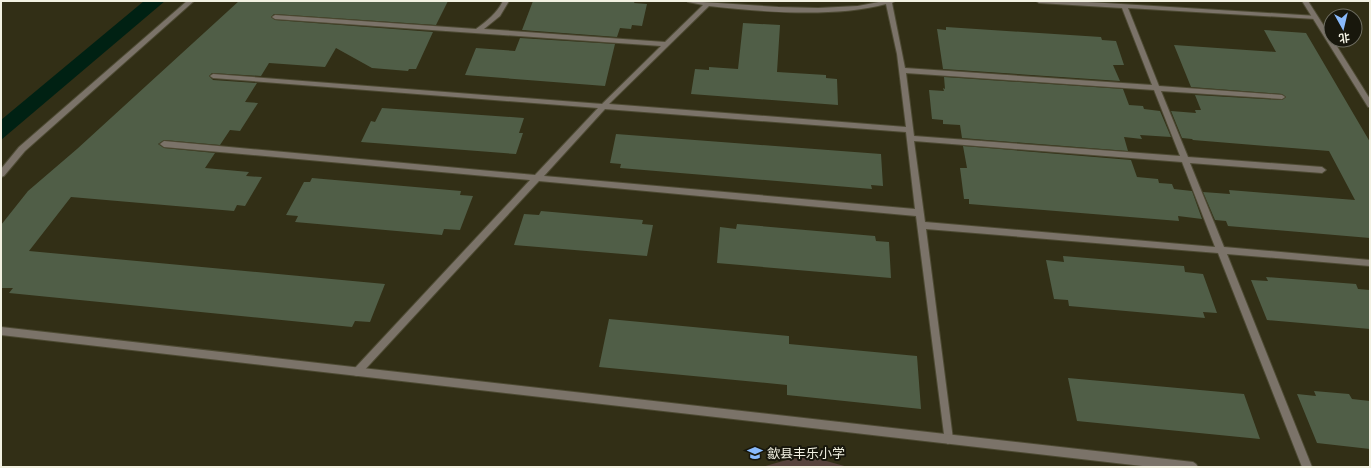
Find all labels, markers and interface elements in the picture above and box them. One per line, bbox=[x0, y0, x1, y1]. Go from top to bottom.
north arrow bbox=[1323, 8, 1363, 48]
text: 北 bbox=[1338, 30, 1351, 46]
school or university icon: 歙县丰乐小学 bbox=[746, 444, 764, 462]
place label: 歙县丰乐小学 bbox=[767, 445, 845, 462]

